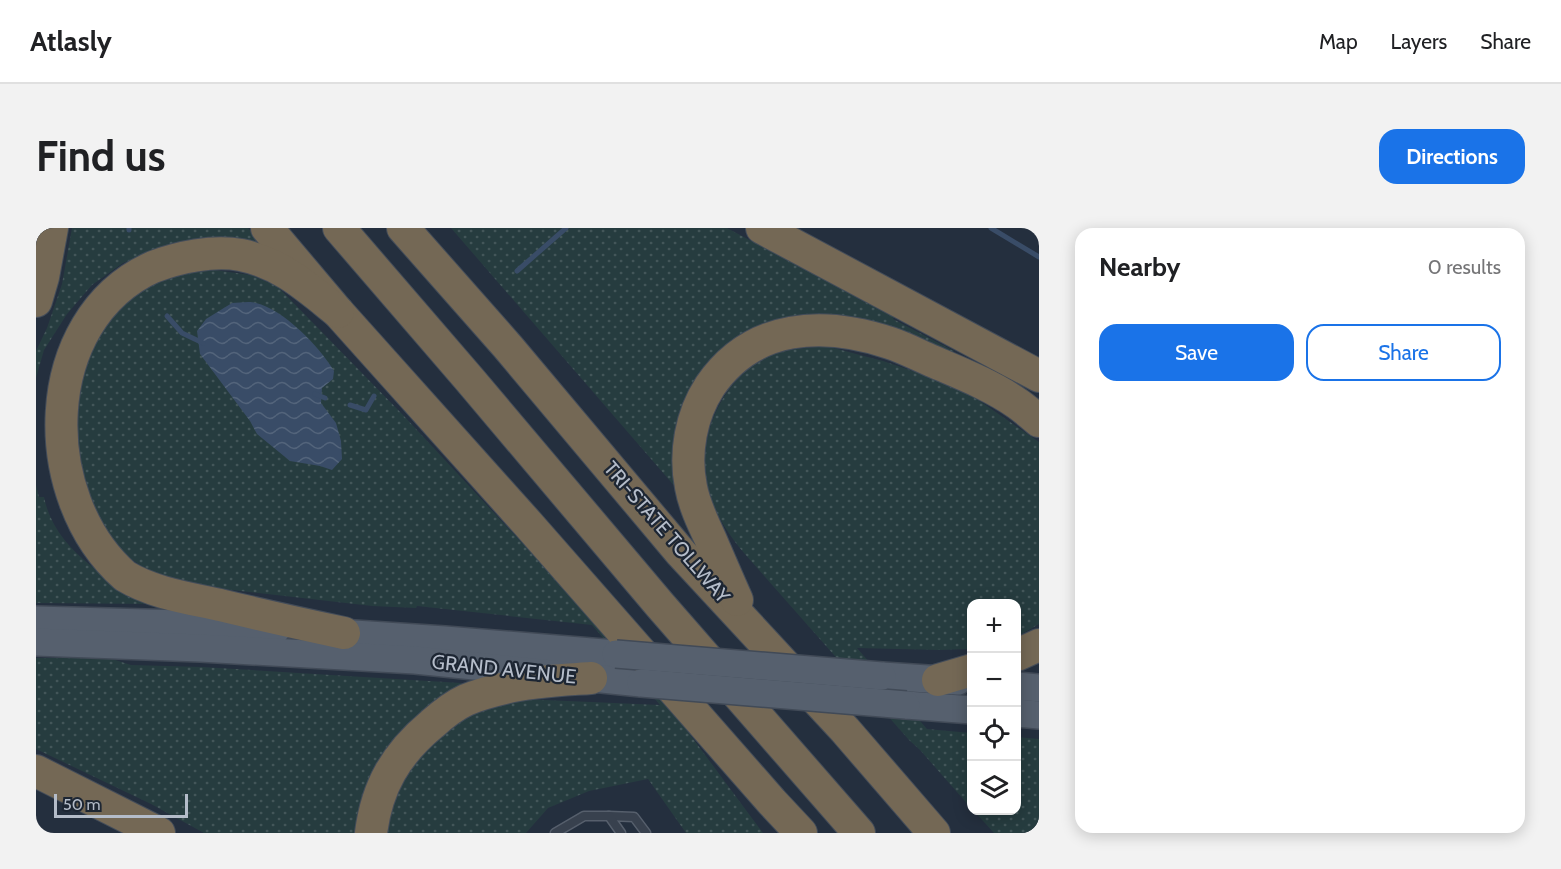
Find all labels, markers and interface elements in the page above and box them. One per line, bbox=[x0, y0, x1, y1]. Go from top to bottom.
text: Atlasly bbox=[30, 24, 112, 58]
text: Map bbox=[1319, 29, 1358, 54]
text: Layers bbox=[1391, 29, 1447, 54]
text: Share bbox=[1480, 29, 1531, 54]
button: Directions bbox=[1379, 129, 1525, 184]
text: Find us bbox=[36, 130, 165, 182]
text: Nearby bbox=[1099, 251, 1180, 283]
text: 0 results bbox=[1428, 255, 1501, 279]
button: Save bbox=[1099, 324, 1294, 381]
button: Share bbox=[1306, 324, 1501, 381]
street label: TRI-STATE TOLLWAY bbox=[599, 456, 735, 608]
map controls bbox=[967, 599, 1021, 815]
button: + bbox=[967, 599, 1021, 653]
street label: GRAND AVENUE bbox=[431, 649, 577, 689]
button: − bbox=[967, 653, 1021, 707]
button: locate bbox=[967, 707, 1021, 761]
button: layers bbox=[967, 761, 1021, 815]
scale bar bbox=[54, 791, 188, 818]
text: 50 m bbox=[63, 795, 100, 814]

